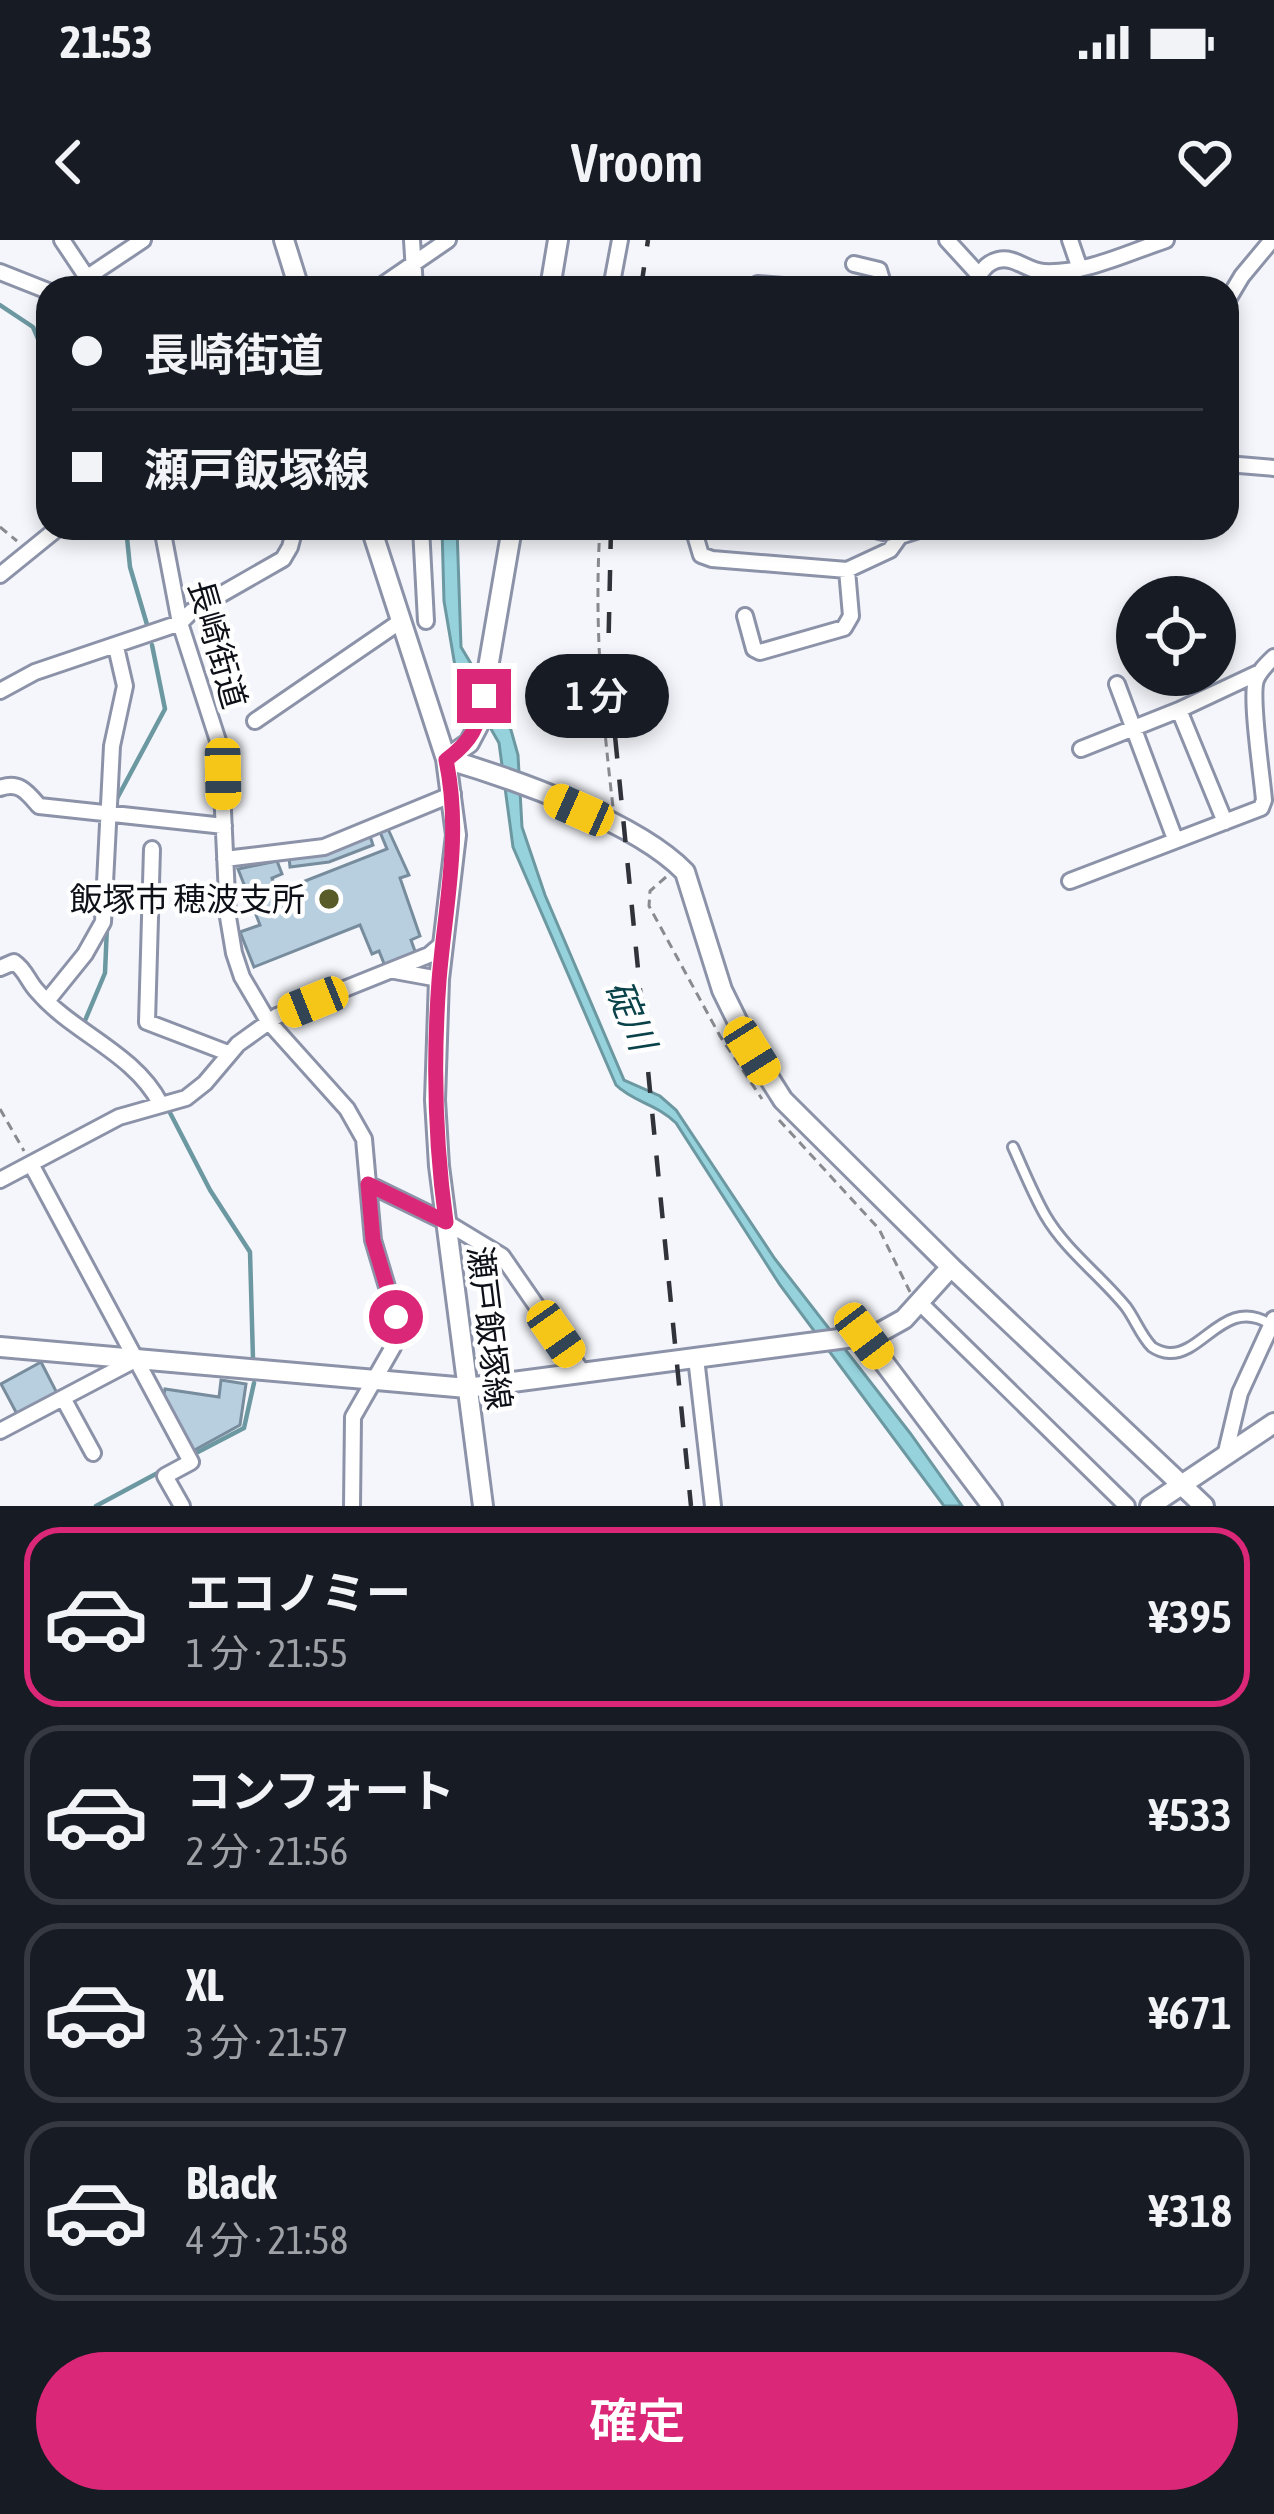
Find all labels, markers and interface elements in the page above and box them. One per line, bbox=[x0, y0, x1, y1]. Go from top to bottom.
text: 21:53 bbox=[60, 16, 153, 68]
icon: back bbox=[36, 129, 102, 195]
icon: heart bbox=[1172, 129, 1238, 195]
text: Vroom bbox=[571, 132, 703, 193]
text: 長崎街道 bbox=[144, 329, 324, 381]
text: 瀬戸飯塚線 bbox=[144, 444, 369, 496]
street label: 長崎街道 bbox=[182, 575, 254, 713]
map controls bbox=[1116, 576, 1236, 696]
button: locate bbox=[1116, 576, 1236, 696]
callout: 1 分 bbox=[526, 654, 670, 738]
route end bbox=[457, 669, 511, 723]
text: 1 分 bbox=[566, 674, 628, 718]
car bbox=[204, 738, 242, 810]
car bbox=[539, 779, 619, 841]
place label: 飯塚市 穂波支所 bbox=[69, 880, 305, 918]
marker: 飯塚市 穂波支所 bbox=[316, 886, 342, 912]
car bbox=[273, 972, 353, 1032]
water label: 碇川 bbox=[598, 974, 666, 1060]
car bbox=[718, 1011, 786, 1091]
street label: 瀬戸飯塚線 bbox=[461, 1244, 519, 1412]
route start bbox=[369, 1290, 423, 1344]
car bbox=[521, 1294, 591, 1374]
car bbox=[828, 1296, 900, 1376]
icon: car bbox=[42, 1563, 150, 1671]
text: エコノミー bbox=[186, 1567, 411, 1619]
text: ¥395 bbox=[1149, 1591, 1232, 1643]
text: 1 分 · 21:55 bbox=[186, 1631, 348, 1675]
icon: car bbox=[42, 1761, 150, 1869]
text: コンフォート bbox=[186, 1765, 455, 1817]
text: ¥533 bbox=[1149, 1789, 1232, 1841]
text: 2 分 · 21:56 bbox=[186, 1829, 348, 1873]
icon: car bbox=[42, 1959, 150, 2067]
text: XL bbox=[186, 1959, 224, 2011]
text: ¥671 bbox=[1149, 1987, 1232, 2039]
text: 3 分 · 21:57 bbox=[186, 2020, 348, 2064]
icon: car bbox=[42, 2157, 150, 2265]
text: Black bbox=[186, 2157, 277, 2209]
text: ¥318 bbox=[1149, 2185, 1232, 2237]
text: 4 分 · 21:58 bbox=[186, 2218, 348, 2262]
button: 確定 bbox=[36, 2352, 1238, 2490]

